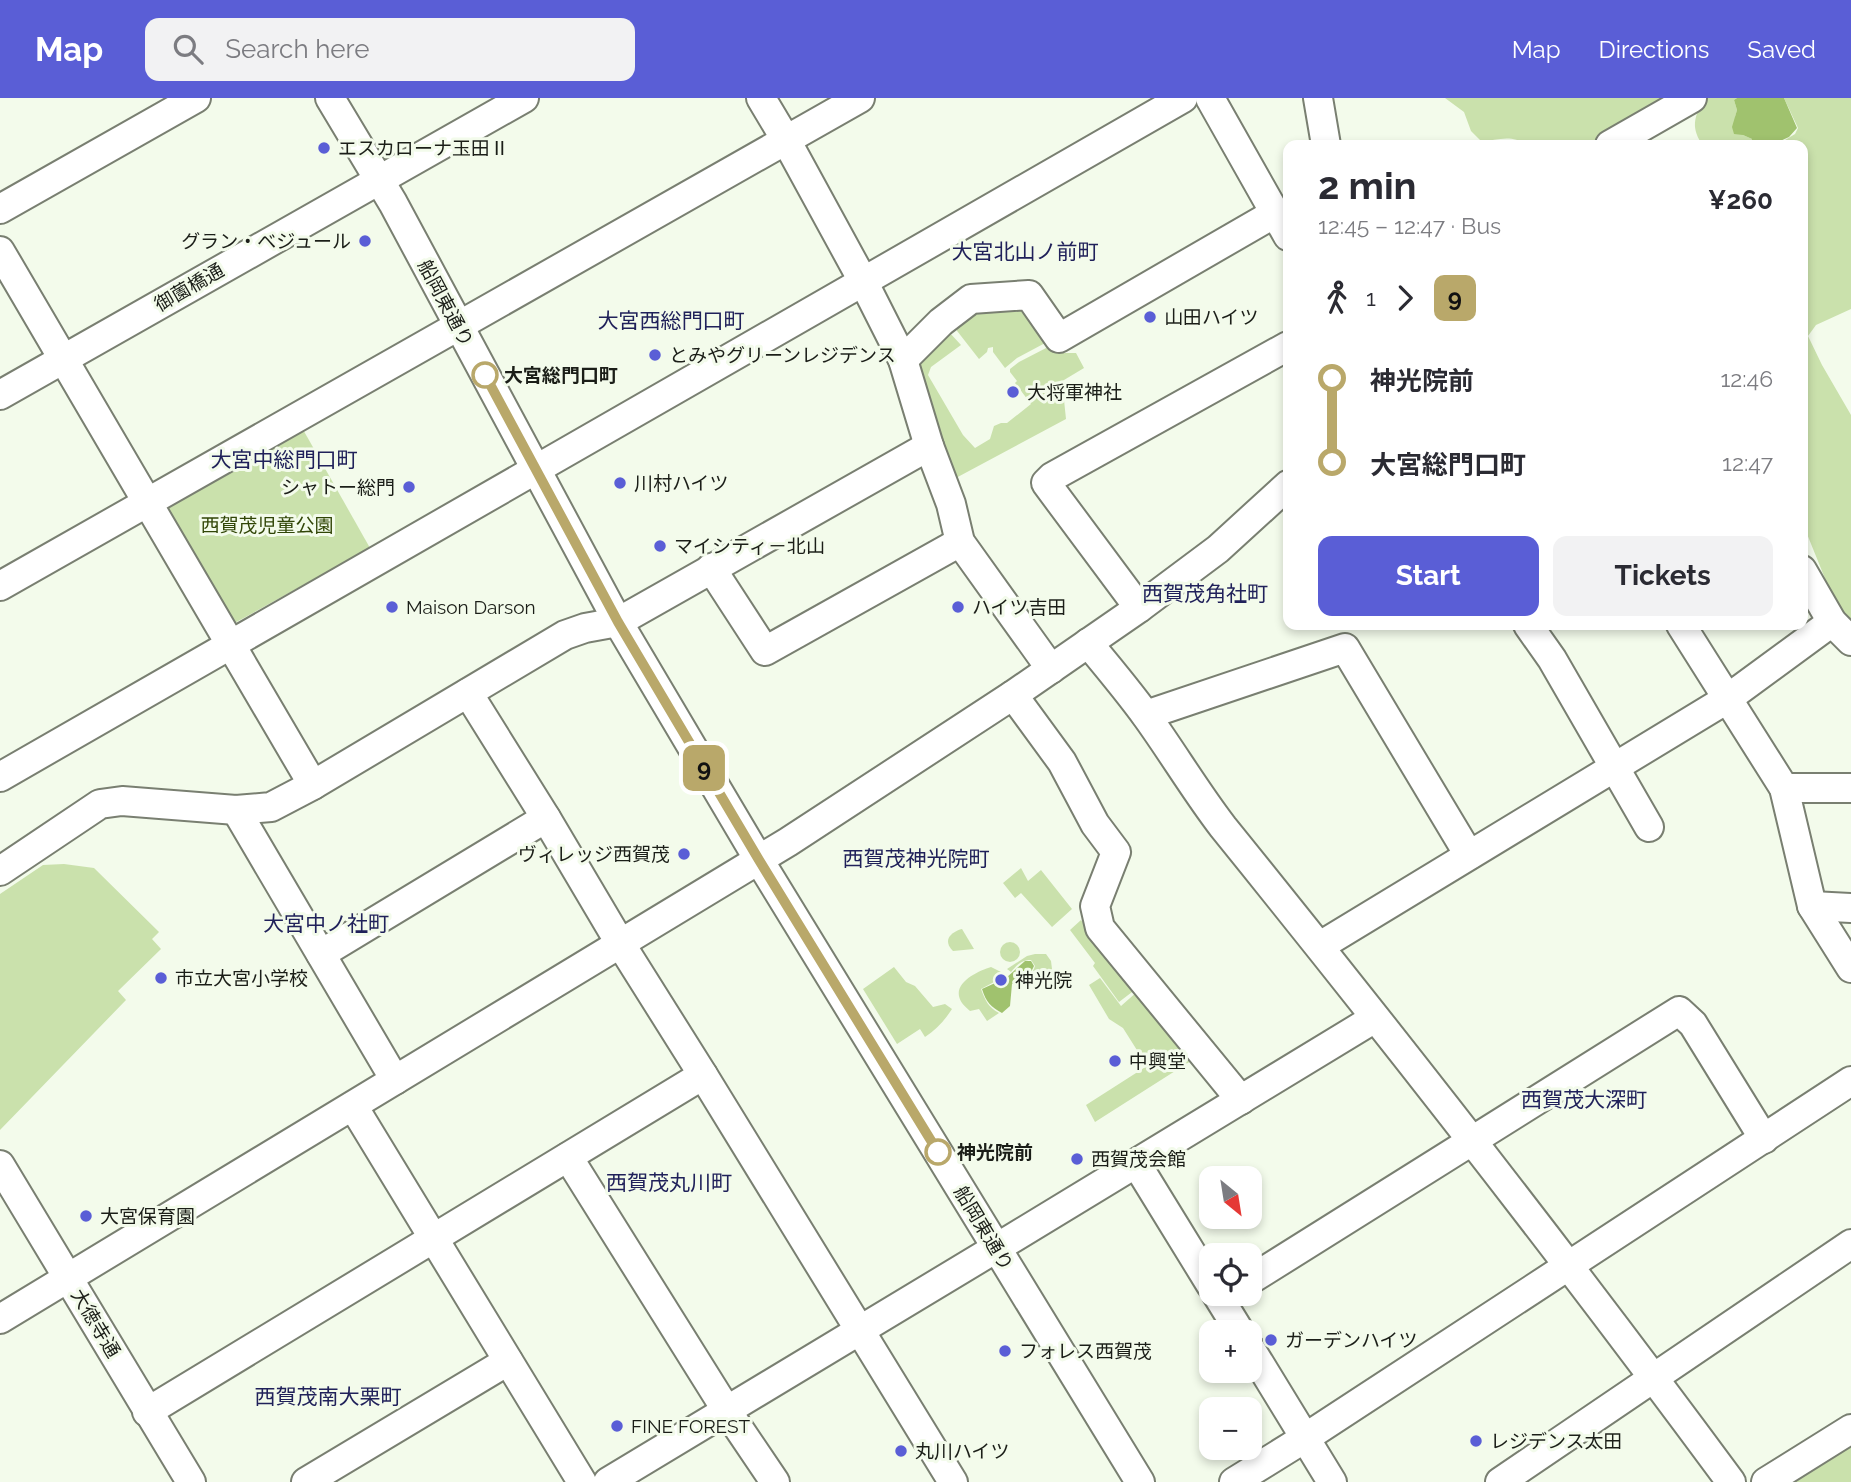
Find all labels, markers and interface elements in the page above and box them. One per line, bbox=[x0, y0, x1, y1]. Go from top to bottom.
search box bbox=[145, 18, 635, 81]
text: Map bbox=[35, 30, 103, 69]
icon: search bbox=[169, 30, 207, 68]
text: Search here bbox=[225, 34, 370, 64]
text: Map bbox=[1512, 35, 1561, 64]
text: Directions bbox=[1599, 35, 1709, 64]
text: Saved bbox=[1747, 35, 1816, 64]
place label: エスカローナ玉田Ⅱ bbox=[338, 137, 509, 159]
marker: エスカローナ玉田Ⅱ bbox=[316, 140, 332, 156]
text: 2 min bbox=[1318, 163, 1417, 208]
text: ¥260 bbox=[1708, 185, 1773, 215]
text: 12:45 – 12:47 · Bus bbox=[1318, 212, 1501, 239]
place label: グラン・べジュール bbox=[181, 230, 351, 252]
marker: グラン・べジュール bbox=[357, 233, 373, 249]
district label: 大宮北山ノ前町 bbox=[952, 239, 1099, 264]
street label: 船岡東通り bbox=[414, 256, 478, 350]
street label: 御薗橋通 bbox=[151, 258, 227, 316]
icon: walk bbox=[1318, 279, 1356, 317]
icon: forward bbox=[1386, 279, 1424, 317]
text: 9 bbox=[1448, 283, 1462, 312]
text: 1 bbox=[1366, 284, 1376, 311]
place label: 山田ハイツ bbox=[1164, 306, 1259, 328]
district label: 大宮西総門口町 bbox=[598, 308, 745, 333]
marker: 山田ハイツ bbox=[1142, 309, 1158, 325]
place label: とみやグリーンレジデンス bbox=[669, 344, 896, 366]
marker: とみやグリーンレジデンス bbox=[647, 347, 663, 363]
marker: 大宮総門口町 bbox=[472, 362, 498, 388]
place label: 大宮総門口町 bbox=[504, 364, 618, 386]
text: 12:46 bbox=[1720, 365, 1773, 392]
text: 神光院前 bbox=[1370, 366, 1474, 396]
place label: 大将軍神社 bbox=[1027, 381, 1122, 403]
marker: 大将軍神社 bbox=[1005, 384, 1021, 400]
district label: 大宮中総門口町 bbox=[211, 447, 358, 472]
text: 12:47 bbox=[1722, 449, 1773, 476]
text: 大宮総門口町 bbox=[1370, 450, 1526, 480]
place label: 川村ハイツ bbox=[634, 472, 729, 494]
marker: 川村ハイツ bbox=[612, 475, 628, 491]
place label: シャトー総門 bbox=[281, 476, 395, 498]
marker: シャトー総門 bbox=[401, 479, 417, 495]
park label: 西賀茂児童公園 bbox=[200, 514, 334, 536]
place label: マイシティ－北山 bbox=[674, 535, 825, 557]
button: Start bbox=[1318, 536, 1539, 616]
button: Tickets bbox=[1553, 536, 1773, 616]
marker: マイシティ－北山 bbox=[652, 538, 668, 554]
district label: 西賀茂角社町 bbox=[1142, 581, 1268, 606]
place label: Maison Darson bbox=[406, 596, 536, 618]
place label: ハイツ吉田 bbox=[972, 596, 1067, 618]
marker: Maison Darson bbox=[384, 599, 400, 615]
marker: ハイツ吉田 bbox=[950, 599, 966, 615]
line badge: 9 bbox=[681, 745, 727, 791]
text: 9 bbox=[697, 753, 711, 782]
place label: ヴィレッジ西賀茂 bbox=[518, 843, 670, 865]
marker: ヴィレッジ西賀茂 bbox=[676, 846, 692, 862]
district label: 西賀茂神光院町 bbox=[843, 846, 990, 871]
district label: 大宮中ノ社町 bbox=[263, 911, 389, 936]
place label: 市立大宮小学校 bbox=[175, 967, 308, 989]
place label: 神光院 bbox=[1015, 969, 1072, 991]
marker: 市立大宮小学校 bbox=[153, 970, 169, 986]
marker: 神光院 bbox=[993, 972, 1009, 988]
place label: 中興堂 bbox=[1129, 1050, 1186, 1072]
marker: 中興堂 bbox=[1107, 1053, 1123, 1069]
district label: 西賀茂大深町 bbox=[1521, 1087, 1647, 1112]
marker: 神光院前 bbox=[925, 1139, 951, 1165]
place label: 神光院前 bbox=[957, 1141, 1033, 1163]
place label: 西賀茂会館 bbox=[1091, 1148, 1186, 1170]
marker: 西賀茂会館 bbox=[1069, 1151, 1085, 1167]
north arrow bbox=[1199, 1166, 1262, 1228]
map controls bbox=[1199, 1166, 1262, 1460]
district label: 西賀茂丸川町 bbox=[606, 1170, 732, 1195]
street label: 船岡東通り bbox=[950, 1182, 1018, 1274]
place label: 大宮保育園 bbox=[100, 1205, 195, 1227]
marker: 大宮保育園 bbox=[78, 1208, 94, 1224]
button: locate bbox=[1199, 1243, 1262, 1306]
street label: 大徳寺通 bbox=[67, 1285, 125, 1361]
button: + bbox=[1199, 1320, 1262, 1383]
place label: ガーデンハイツ bbox=[1285, 1329, 1418, 1351]
marker: ガーデンハイツ bbox=[1263, 1332, 1279, 1348]
place label: フォレス西賀茂 bbox=[1019, 1340, 1152, 1362]
marker: フォレス西賀茂 bbox=[997, 1343, 1013, 1359]
district label: 西賀茂南大栗町 bbox=[255, 1384, 402, 1409]
button: − bbox=[1199, 1397, 1262, 1460]
place label: FINE FOREST bbox=[631, 1415, 751, 1437]
marker: FINE FOREST bbox=[609, 1418, 625, 1434]
place label: レジデンス太田 bbox=[1490, 1430, 1623, 1452]
marker: レジデンス太田 bbox=[1468, 1433, 1484, 1449]
place label: 丸川ハイツ bbox=[915, 1440, 1010, 1462]
marker: 丸川ハイツ bbox=[893, 1443, 909, 1459]

